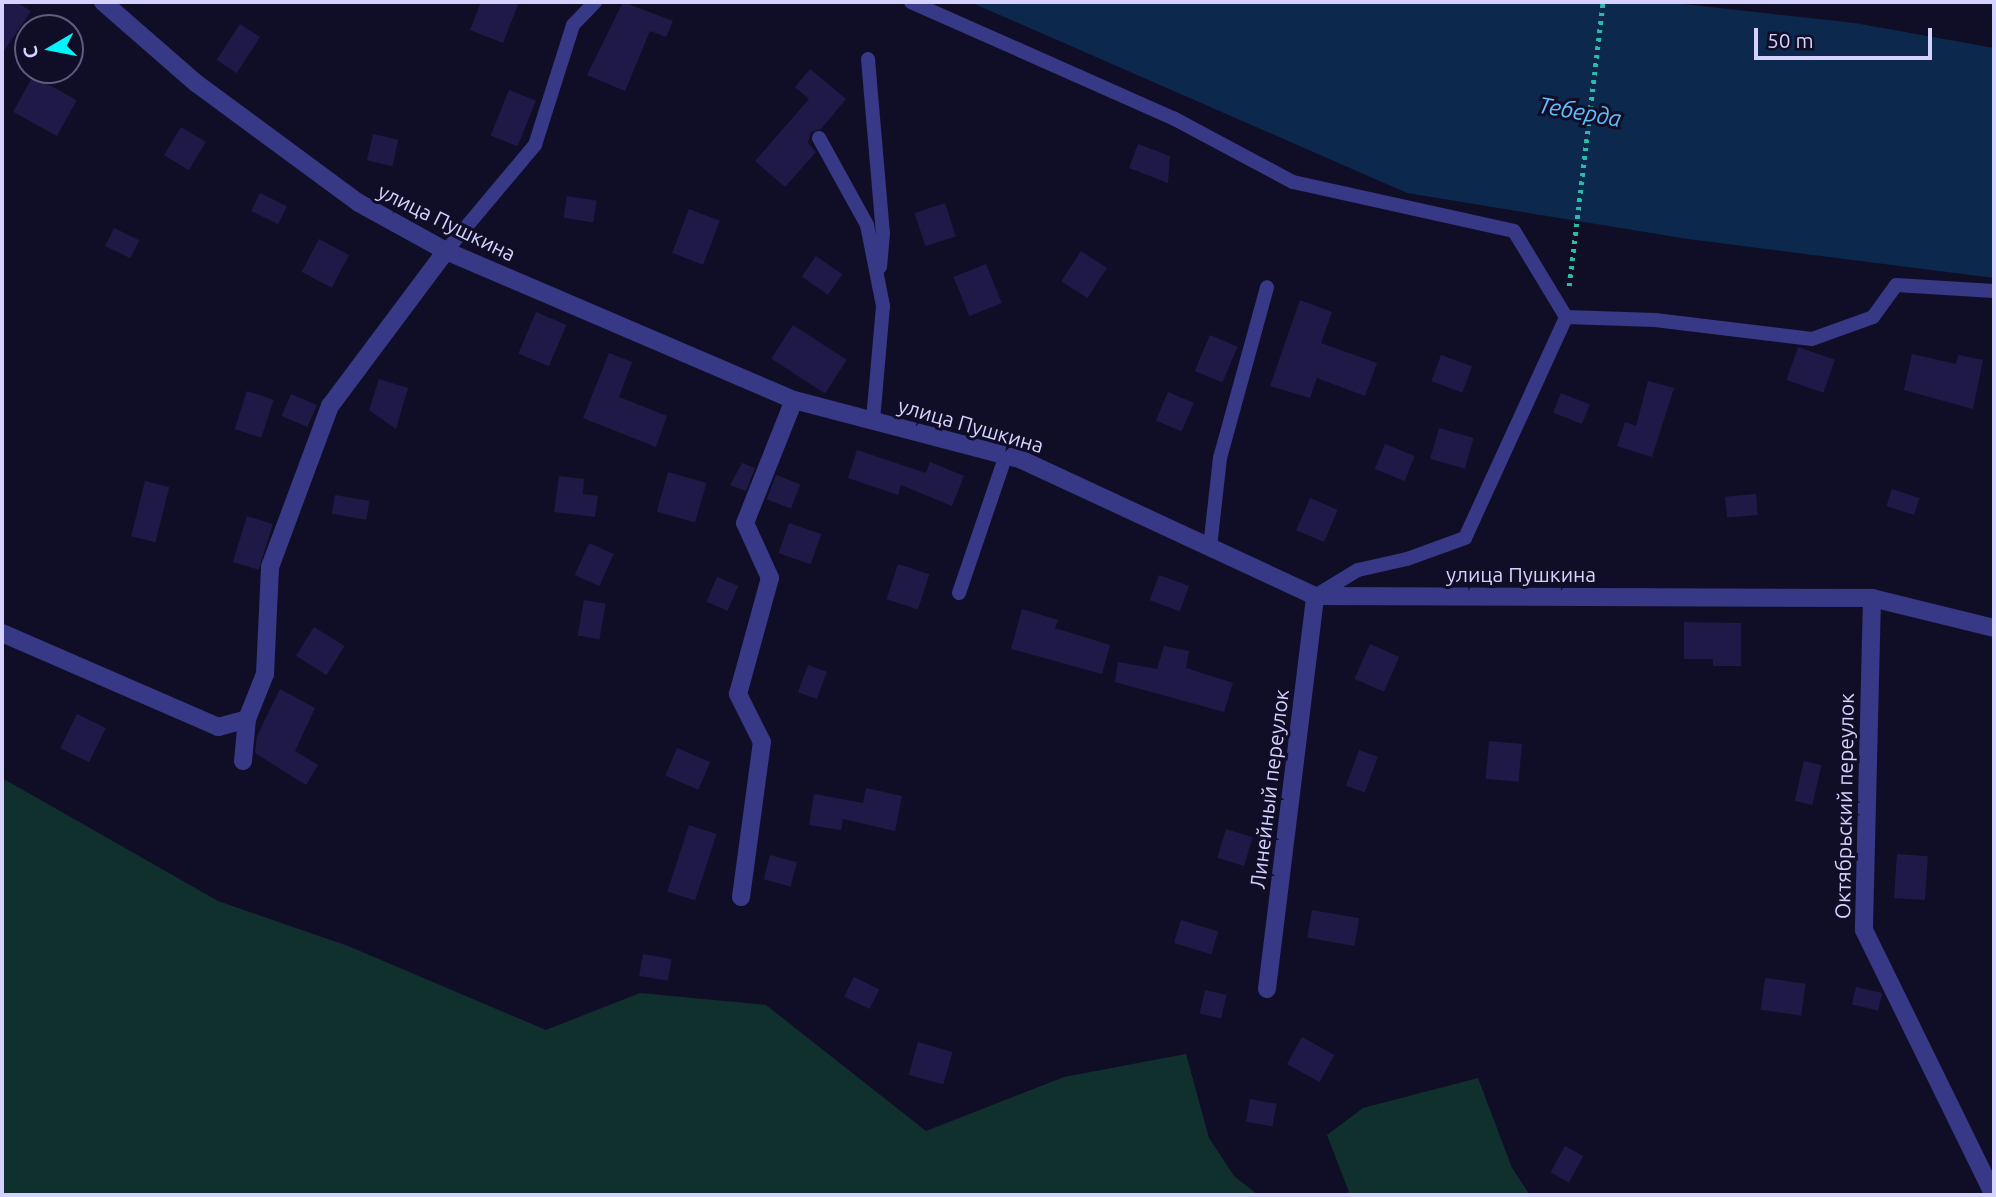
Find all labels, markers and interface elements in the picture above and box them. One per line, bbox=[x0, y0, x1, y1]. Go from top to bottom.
north arrow bbox=[14, 14, 84, 84]
scale bar bbox=[1758, 14, 1937, 58]
text: 50 m bbox=[1767, 28, 1814, 52]
text: С bbox=[18, 44, 42, 60]
water label: Теберда bbox=[1536, 91, 1624, 133]
street label: улица Пушкина bbox=[374, 178, 520, 266]
street label: улица Пушкина bbox=[895, 392, 1047, 458]
street label: улица Пушкина bbox=[1446, 561, 1596, 587]
street label: Линейный переулок bbox=[1244, 688, 1294, 890]
street label: Октябрьский переулок bbox=[1829, 693, 1859, 919]

